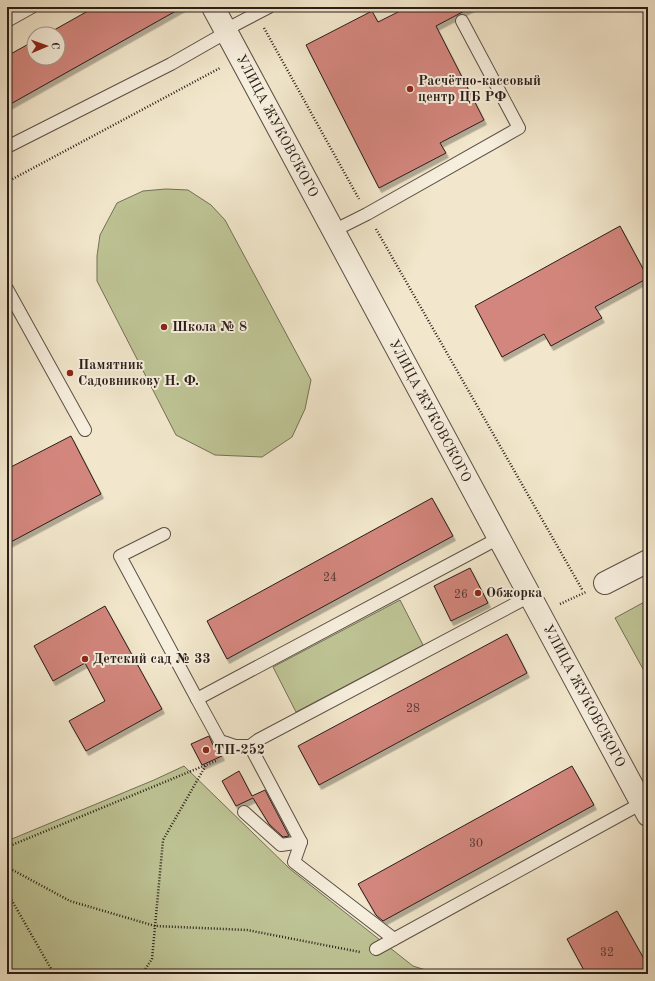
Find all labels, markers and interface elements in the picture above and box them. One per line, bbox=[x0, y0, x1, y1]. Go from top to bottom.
north arrow bbox=[26, 26, 66, 66]
text: С bbox=[49, 42, 60, 50]
street label: УЛИЦА ЖУКОВСКОГО bbox=[233, 52, 321, 200]
place label: Расчётно-кассовый центр ЦБ РФ bbox=[418, 74, 541, 104]
marker: Расчётно-кассовый центр ЦБ РФ bbox=[405, 84, 415, 94]
place label: Школа № 8 bbox=[172, 320, 247, 334]
marker: Школа № 8 bbox=[159, 322, 169, 332]
street label: УЛИЦА ЖУКОВСКОГО bbox=[386, 337, 474, 485]
place label: Памятник Садовникову Н. Ф. bbox=[78, 358, 199, 388]
marker: Памятник Садовникову Н. Ф. bbox=[65, 368, 75, 378]
house number: 24 bbox=[323, 572, 337, 584]
place label: Обжорка bbox=[486, 586, 542, 600]
marker: Обжорка bbox=[473, 588, 483, 598]
house number: 26 bbox=[454, 589, 468, 601]
street label: УЛИЦА ЖУКОВСКОГО bbox=[540, 622, 628, 770]
place label: Детский сад № 33 bbox=[93, 652, 211, 666]
marker: Детский сад № 33 bbox=[80, 654, 90, 664]
house number: 28 bbox=[406, 703, 420, 715]
place label: ТП-252 bbox=[214, 743, 265, 757]
marker: ТП-252 bbox=[201, 745, 211, 755]
house number: 30 bbox=[469, 838, 483, 850]
house number: 32 bbox=[600, 947, 614, 959]

